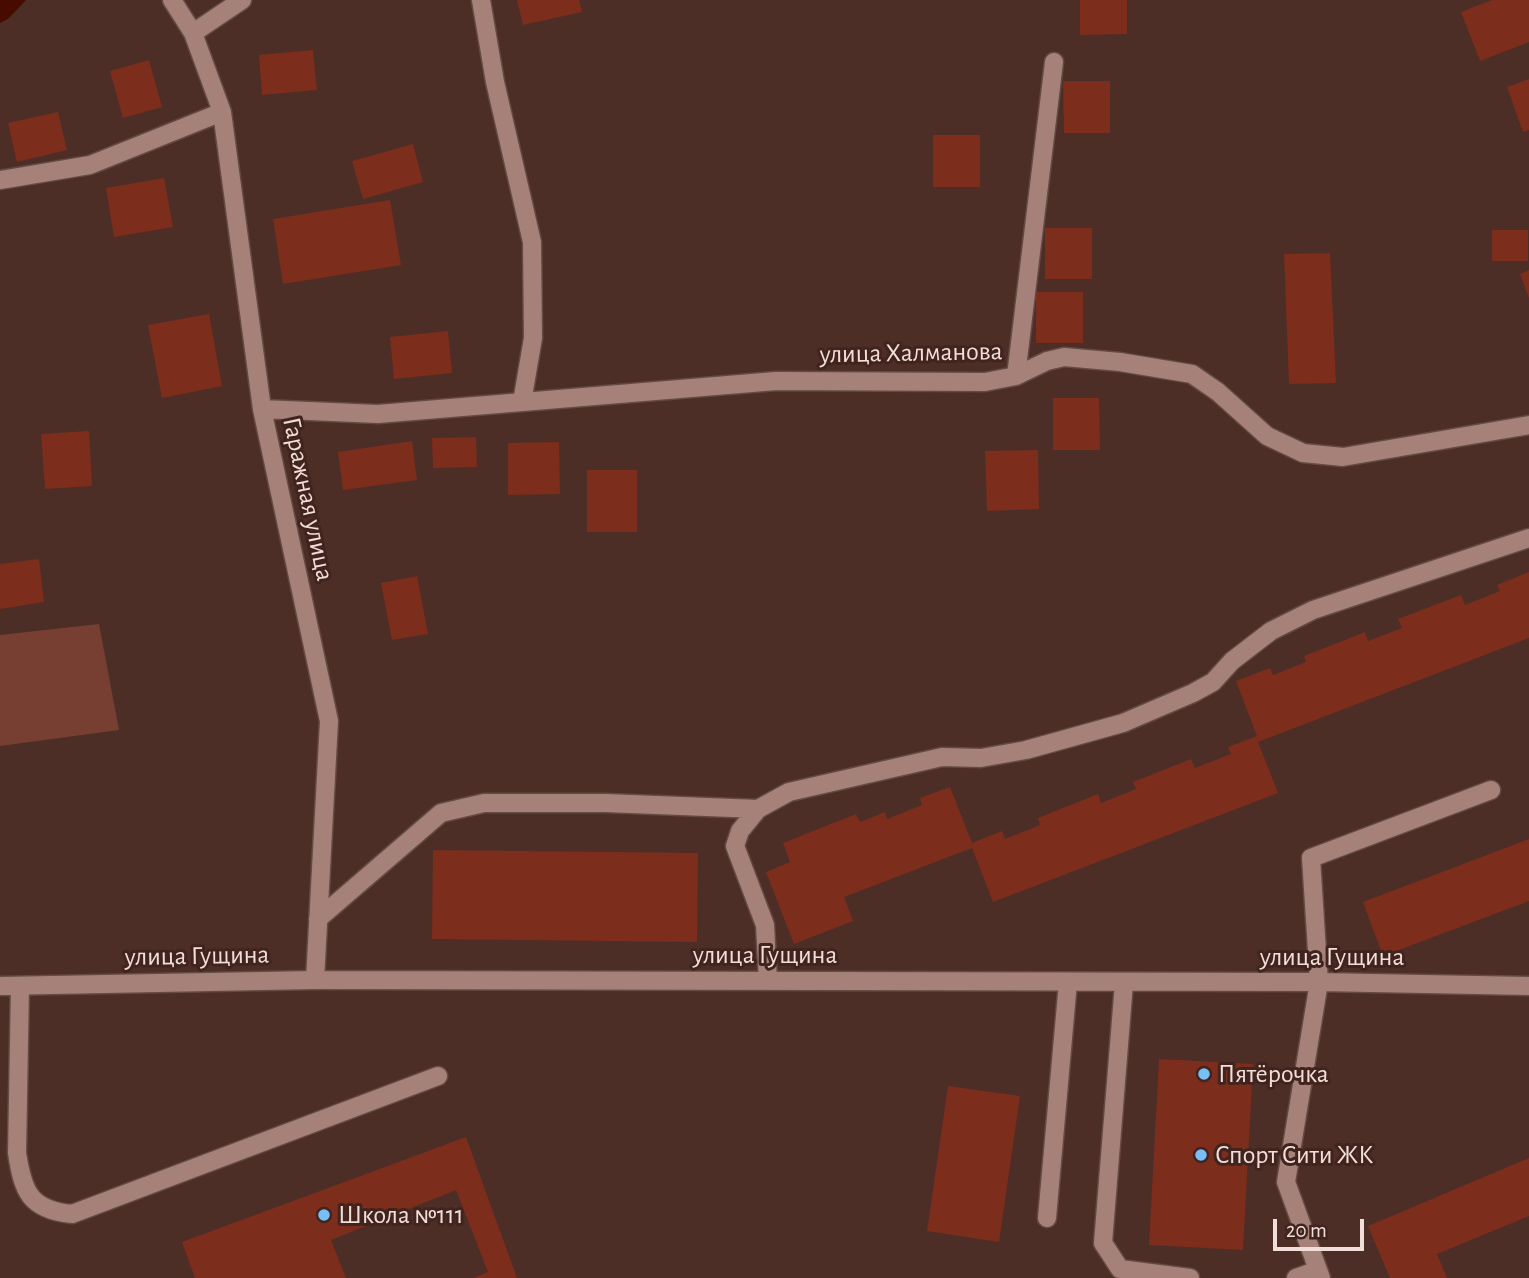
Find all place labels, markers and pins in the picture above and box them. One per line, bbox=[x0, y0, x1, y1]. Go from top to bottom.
place label: Пятёрочка bbox=[1218, 1058, 1329, 1090]
marker: Пятёрочка bbox=[1196, 1066, 1212, 1082]
place label: Спорт Сити ЖК bbox=[1215, 1139, 1373, 1171]
marker: Спорт Сити ЖК bbox=[1193, 1147, 1209, 1163]
place label: Школа №111 bbox=[338, 1199, 464, 1231]
marker: Школа №111 bbox=[316, 1207, 332, 1223]

